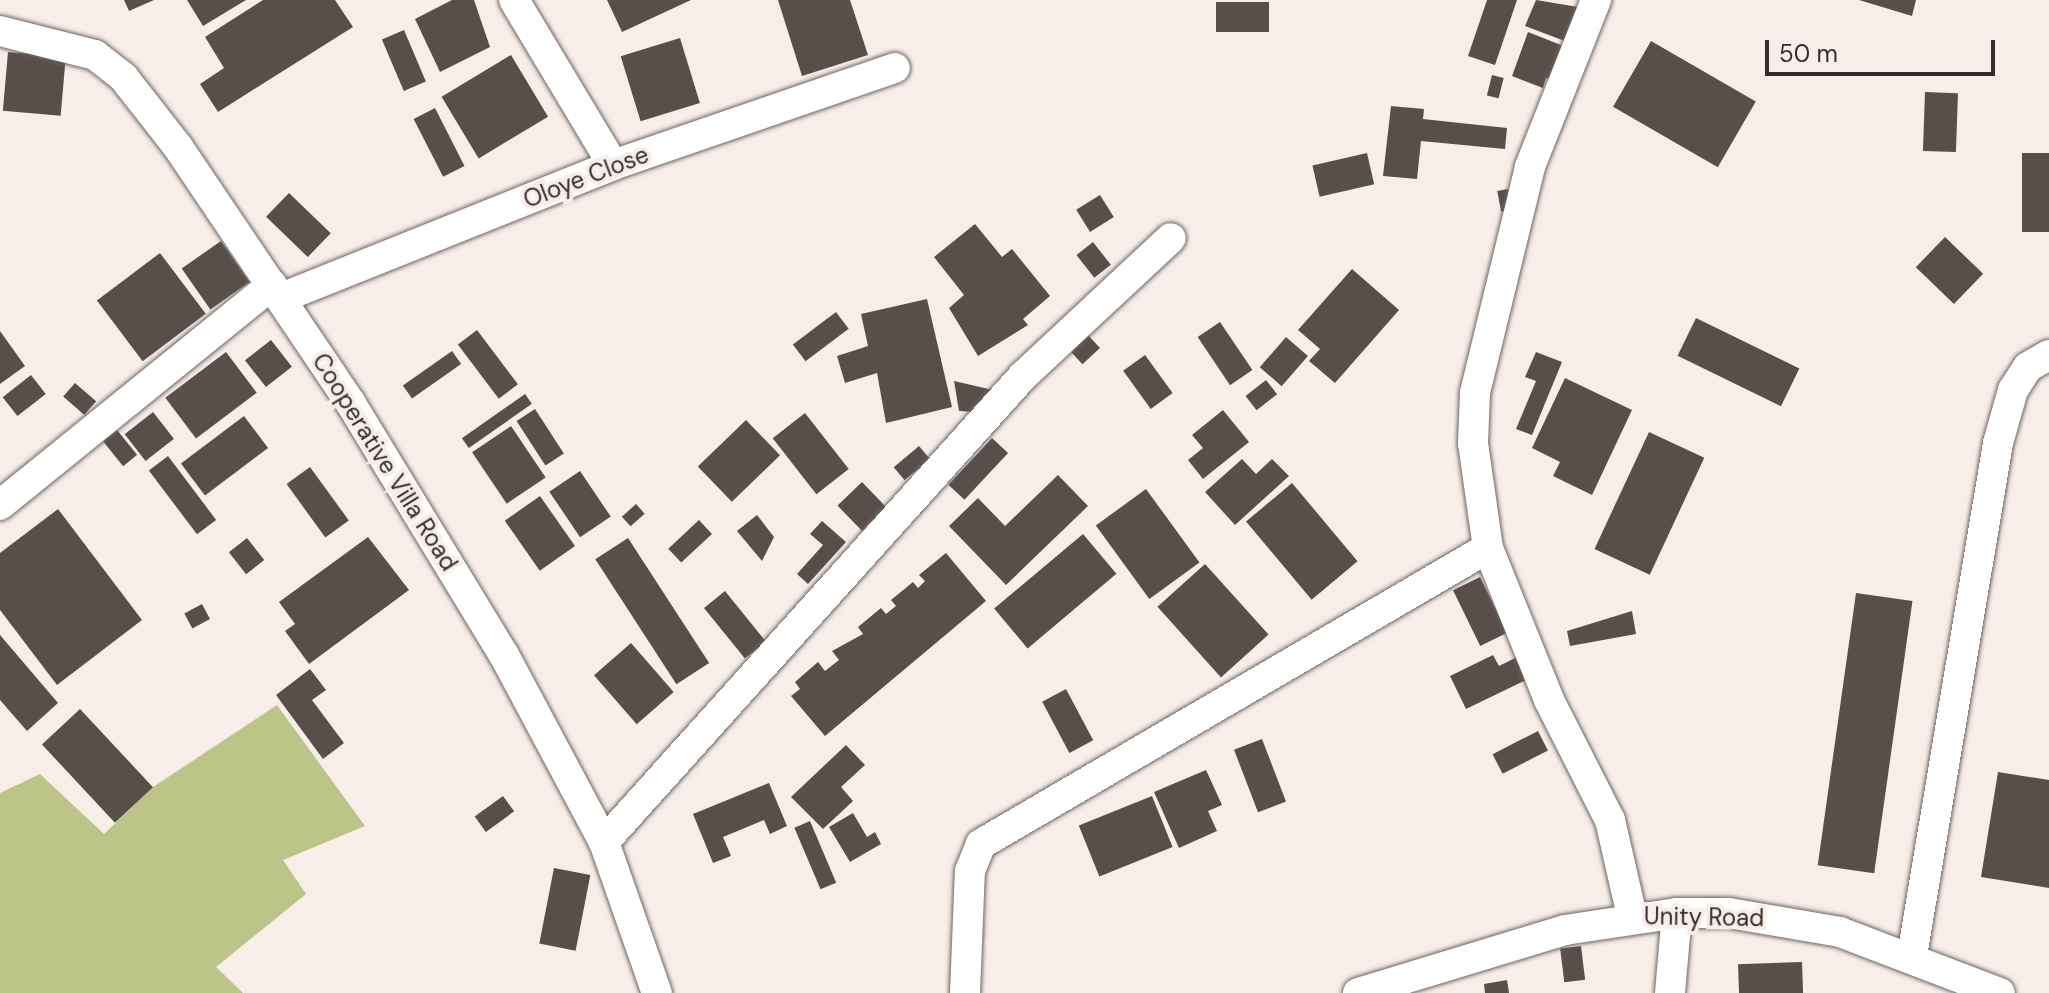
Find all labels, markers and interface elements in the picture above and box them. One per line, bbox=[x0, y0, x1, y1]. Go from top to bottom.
scale bar bbox=[1769, 24, 1999, 74]
text: 50 m bbox=[1779, 38, 1838, 69]
street label: Oloye Close bbox=[519, 140, 653, 214]
street label: Cooperative Villa Road bbox=[306, 348, 464, 576]
street label: Unity Road bbox=[1644, 902, 1764, 932]

